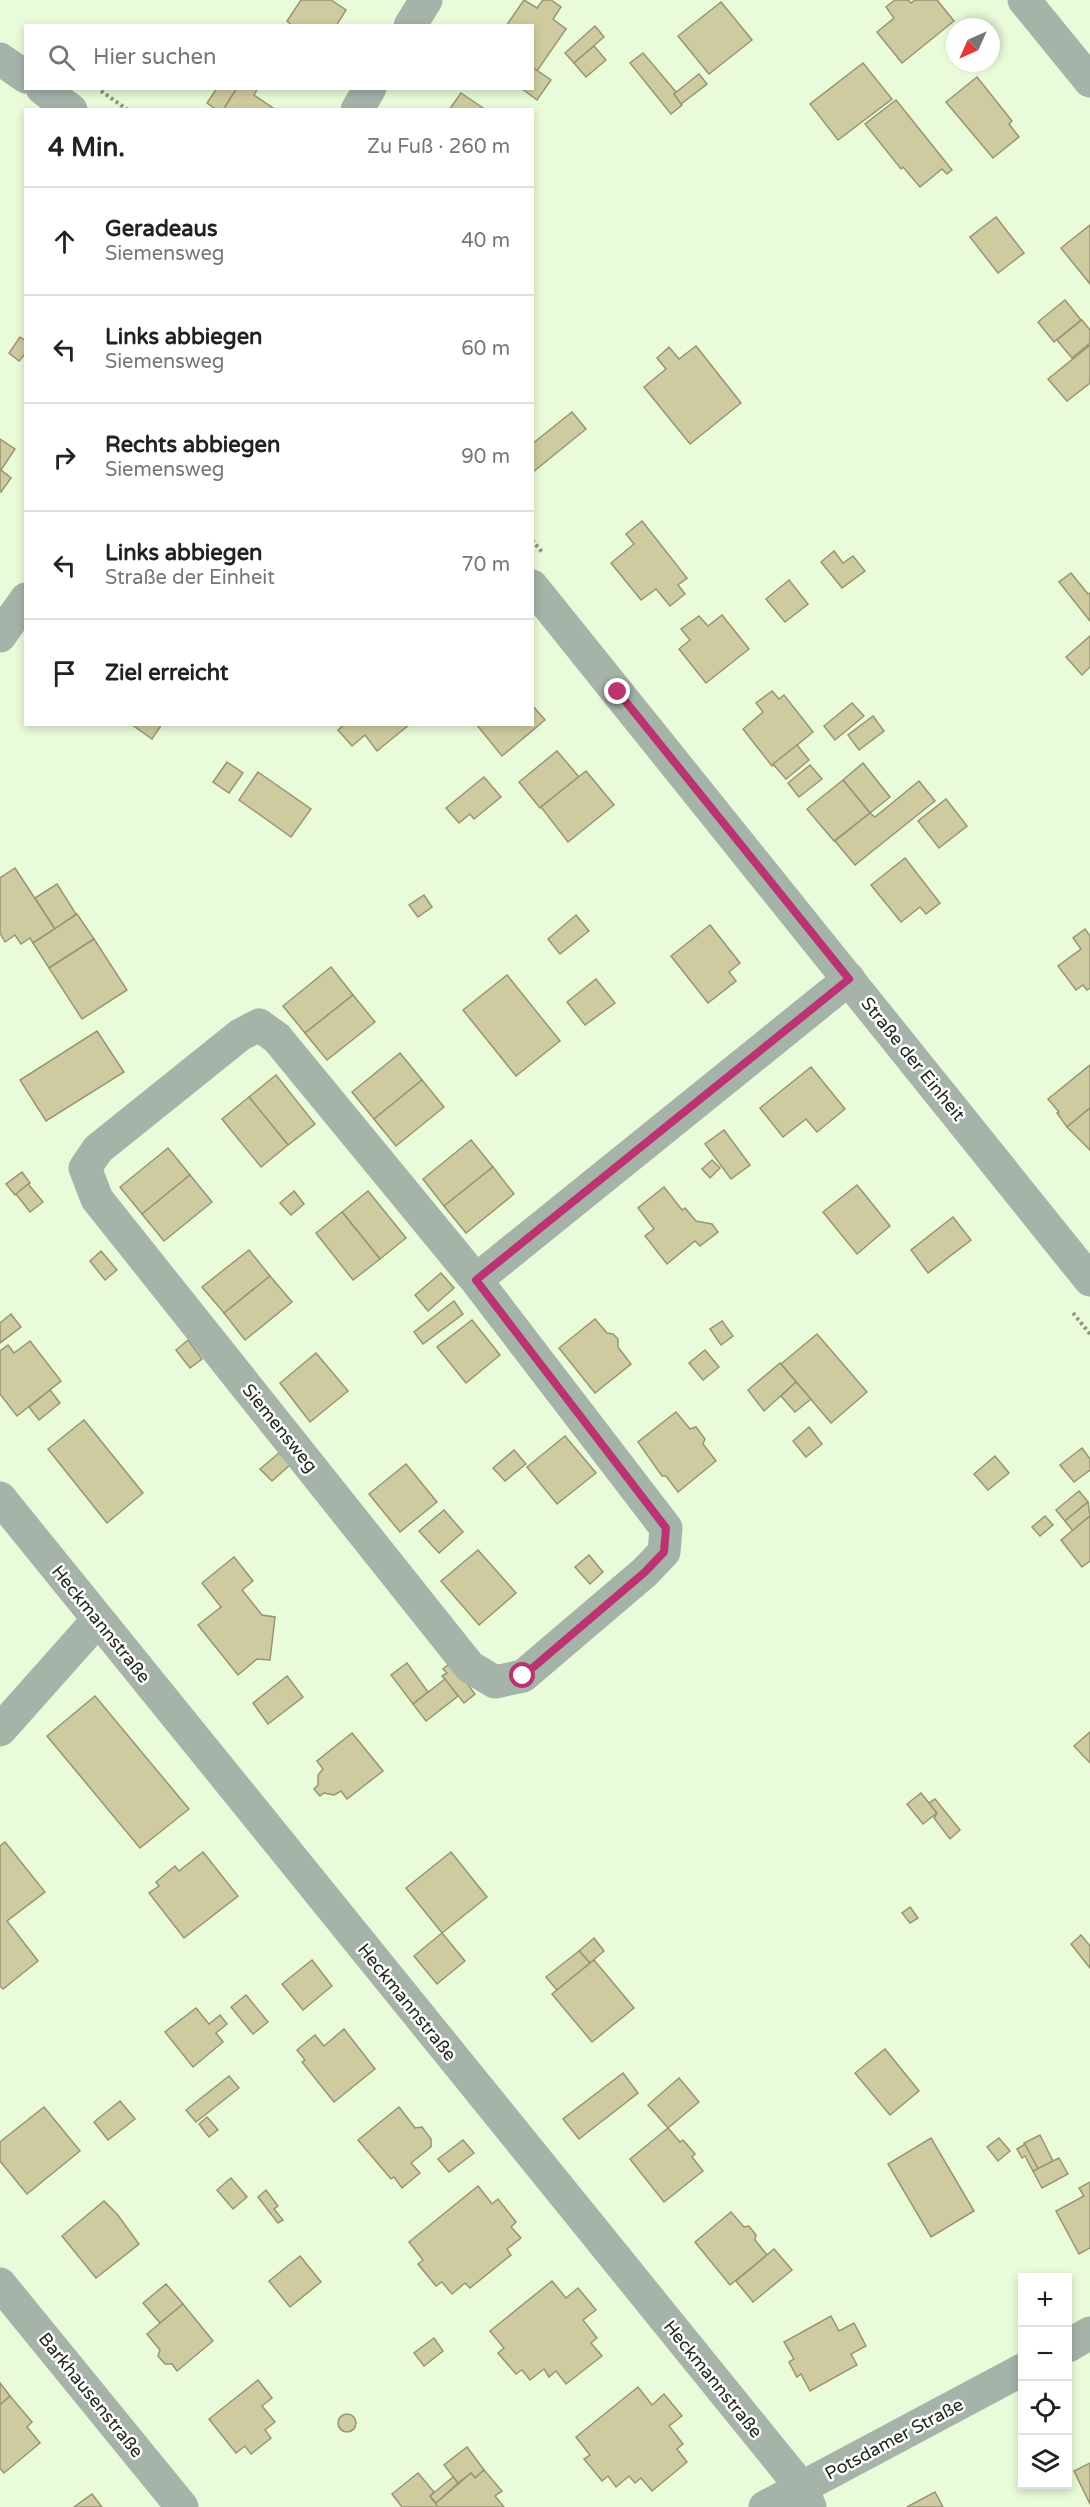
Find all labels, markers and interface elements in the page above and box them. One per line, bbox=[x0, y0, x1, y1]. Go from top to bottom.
north arrow bbox=[946, 18, 1000, 72]
search box bbox=[24, 24, 534, 90]
icon: search bbox=[45, 41, 78, 74]
text: Hier suchen bbox=[93, 44, 216, 70]
text: 4 Min. bbox=[48, 132, 125, 163]
text: Zu Fuß · 260 m bbox=[367, 135, 510, 159]
text: Geradeaus bbox=[105, 216, 217, 242]
icon: ahead bbox=[48, 225, 81, 258]
text: 40 m bbox=[461, 229, 510, 253]
text: Siemensweg bbox=[105, 242, 224, 266]
text: Links abbiegen bbox=[105, 324, 263, 350]
icon: left bbox=[48, 333, 81, 366]
text: 60 m bbox=[461, 337, 510, 361]
text: Siemensweg bbox=[105, 350, 224, 374]
text: Rechts abbiegen bbox=[105, 432, 280, 458]
icon: right bbox=[48, 441, 81, 474]
text: 90 m bbox=[461, 445, 510, 469]
text: Siemensweg bbox=[105, 458, 224, 482]
text: Links abbiegen bbox=[105, 540, 263, 566]
icon: left bbox=[48, 549, 81, 582]
text: 70 m bbox=[461, 553, 510, 577]
text: Straße der Einheit bbox=[105, 566, 275, 590]
icon: arrive bbox=[48, 657, 81, 690]
text: Ziel erreicht bbox=[105, 660, 228, 686]
route end bbox=[604, 678, 630, 704]
street label: Straße der Einheit bbox=[856, 993, 970, 1125]
street label: Siemensweg bbox=[238, 1379, 322, 1477]
street label: Heckmannstraße bbox=[47, 1561, 155, 1687]
route start bbox=[509, 1662, 535, 1688]
street label: Heckmannstraße bbox=[353, 1939, 461, 2065]
map controls bbox=[1018, 2273, 1072, 2489]
button: + bbox=[1018, 2273, 1072, 2327]
street label: Heckmannstraße bbox=[659, 2316, 767, 2442]
button: − bbox=[1018, 2327, 1072, 2381]
street label: Barkhausenstraße bbox=[34, 2328, 148, 2462]
button: locate bbox=[1018, 2381, 1072, 2435]
street label: Potsdamer Straße bbox=[821, 2393, 967, 2485]
button: layers bbox=[1018, 2435, 1072, 2489]

